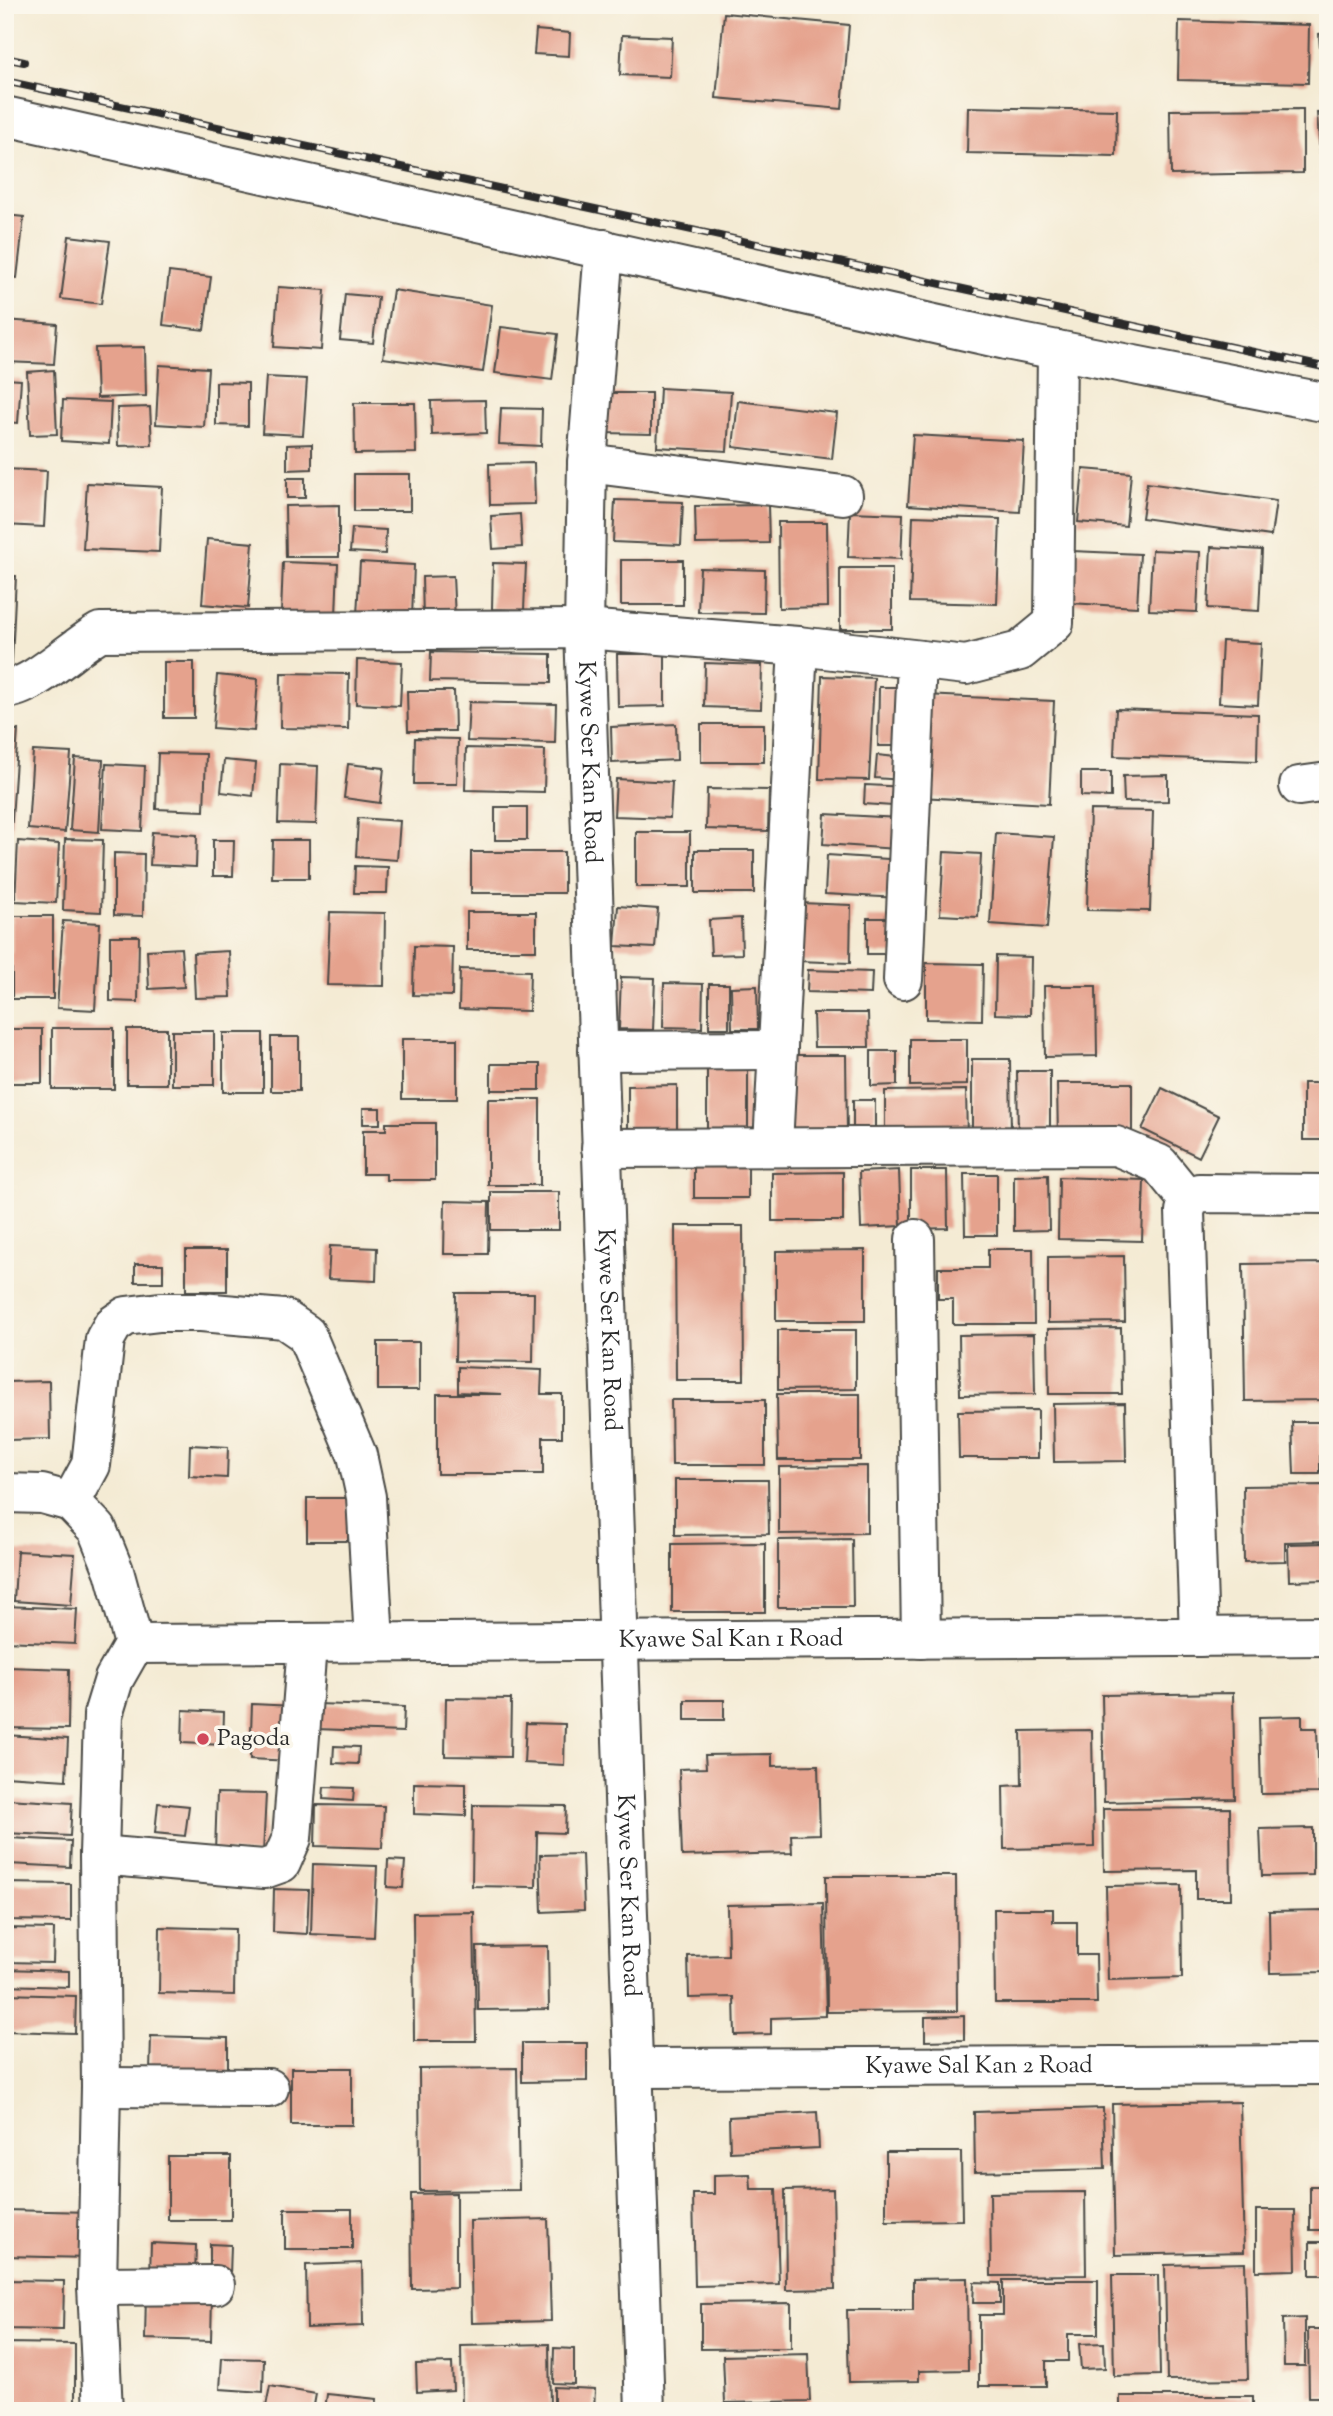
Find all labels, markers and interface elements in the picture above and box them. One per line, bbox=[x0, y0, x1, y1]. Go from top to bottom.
street label: Kywe Ser Kan Road bbox=[568, 660, 609, 865]
street label: Kywe Ser Kan Road bbox=[588, 1228, 628, 1432]
street label: Kyawe Sal Kan 1 Road bbox=[619, 1622, 844, 1658]
place label: Pagoda bbox=[217, 1722, 290, 1756]
marker: Pagoda bbox=[195, 1731, 211, 1747]
street label: Kywe Ser Kan Road bbox=[607, 1794, 648, 1998]
street label: Kyawe Sal Kan 2 Road bbox=[865, 2049, 1093, 2084]

